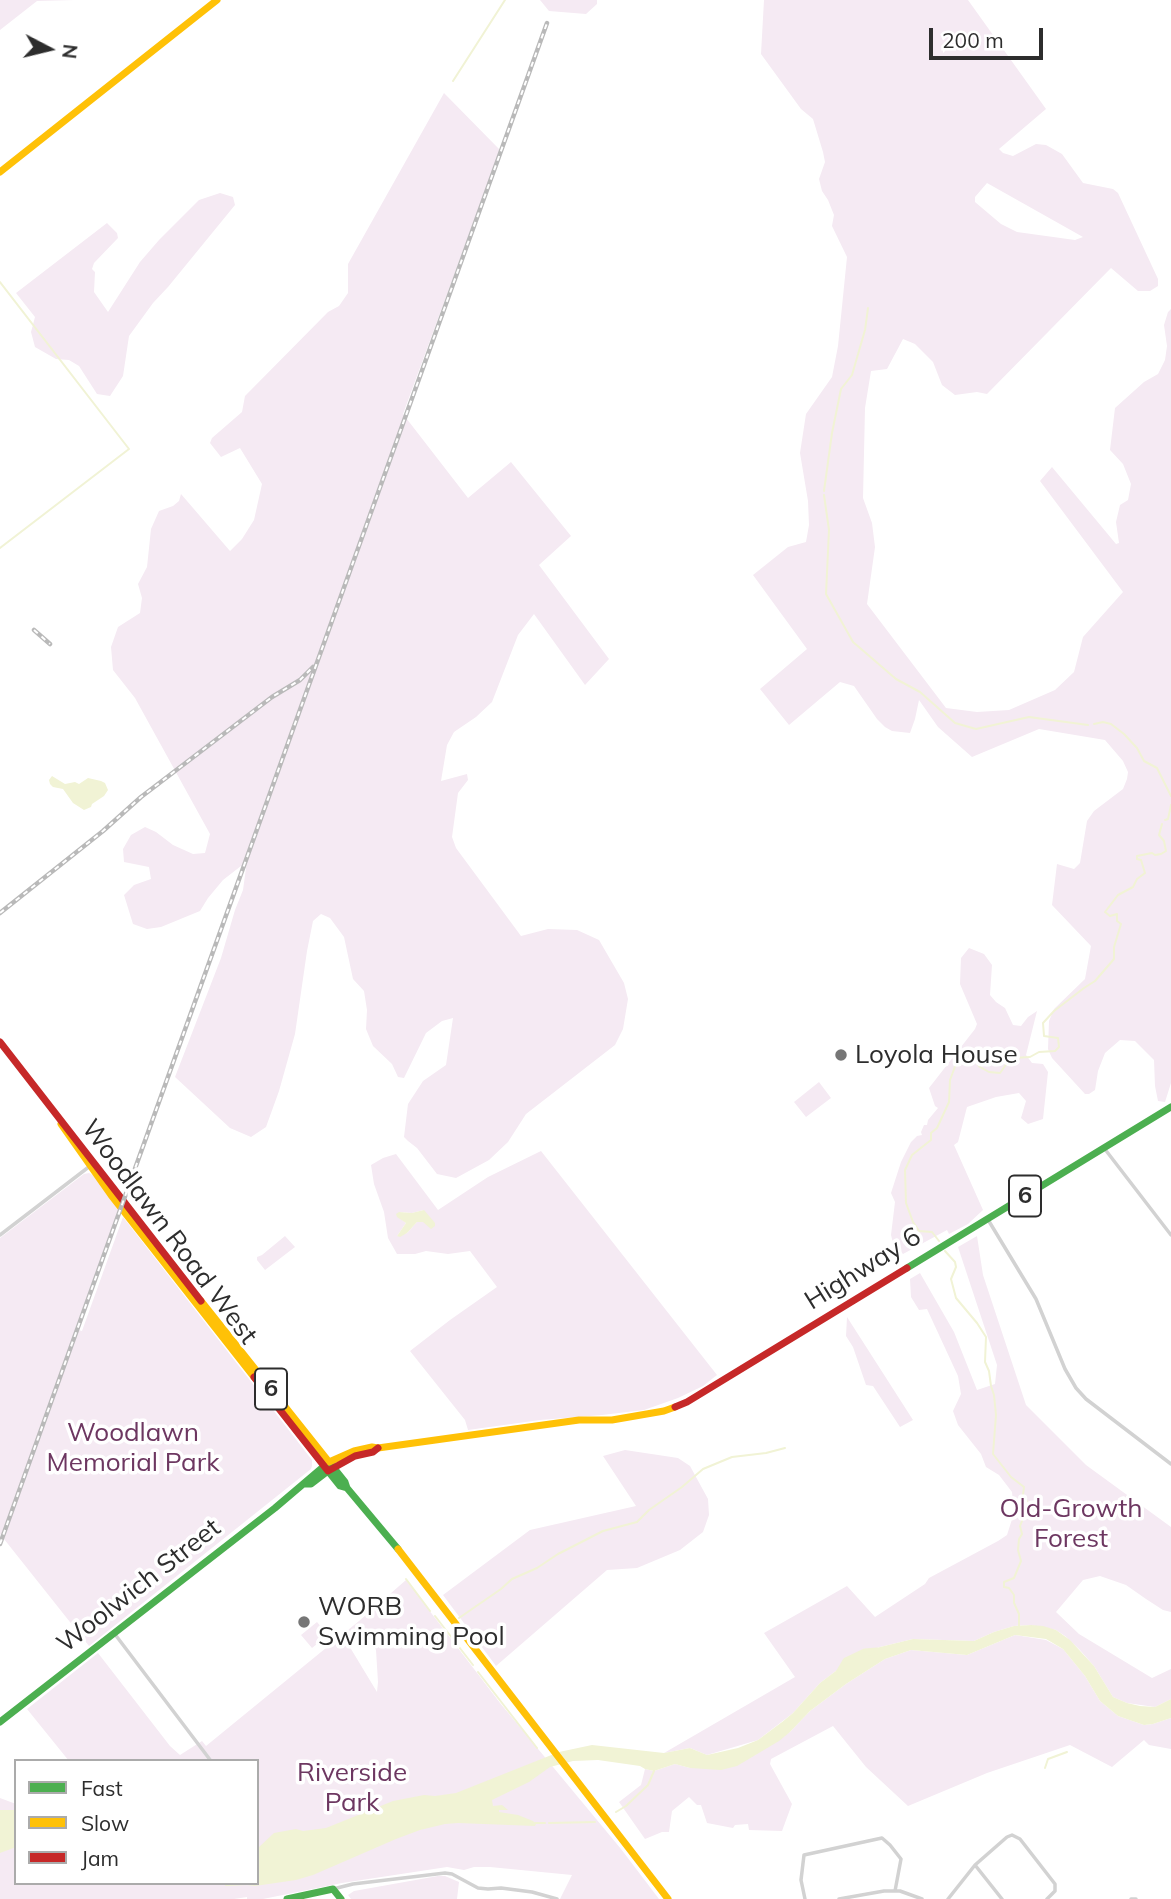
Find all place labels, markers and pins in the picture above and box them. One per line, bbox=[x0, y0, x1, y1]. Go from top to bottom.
place label: Loyola House bbox=[855, 1039, 1018, 1071]
marker: Loyola House bbox=[833, 1047, 849, 1063]
place label: WORB Swimming Pool bbox=[318, 1591, 505, 1652]
marker: WORB Swimming Pool bbox=[296, 1614, 312, 1630]

